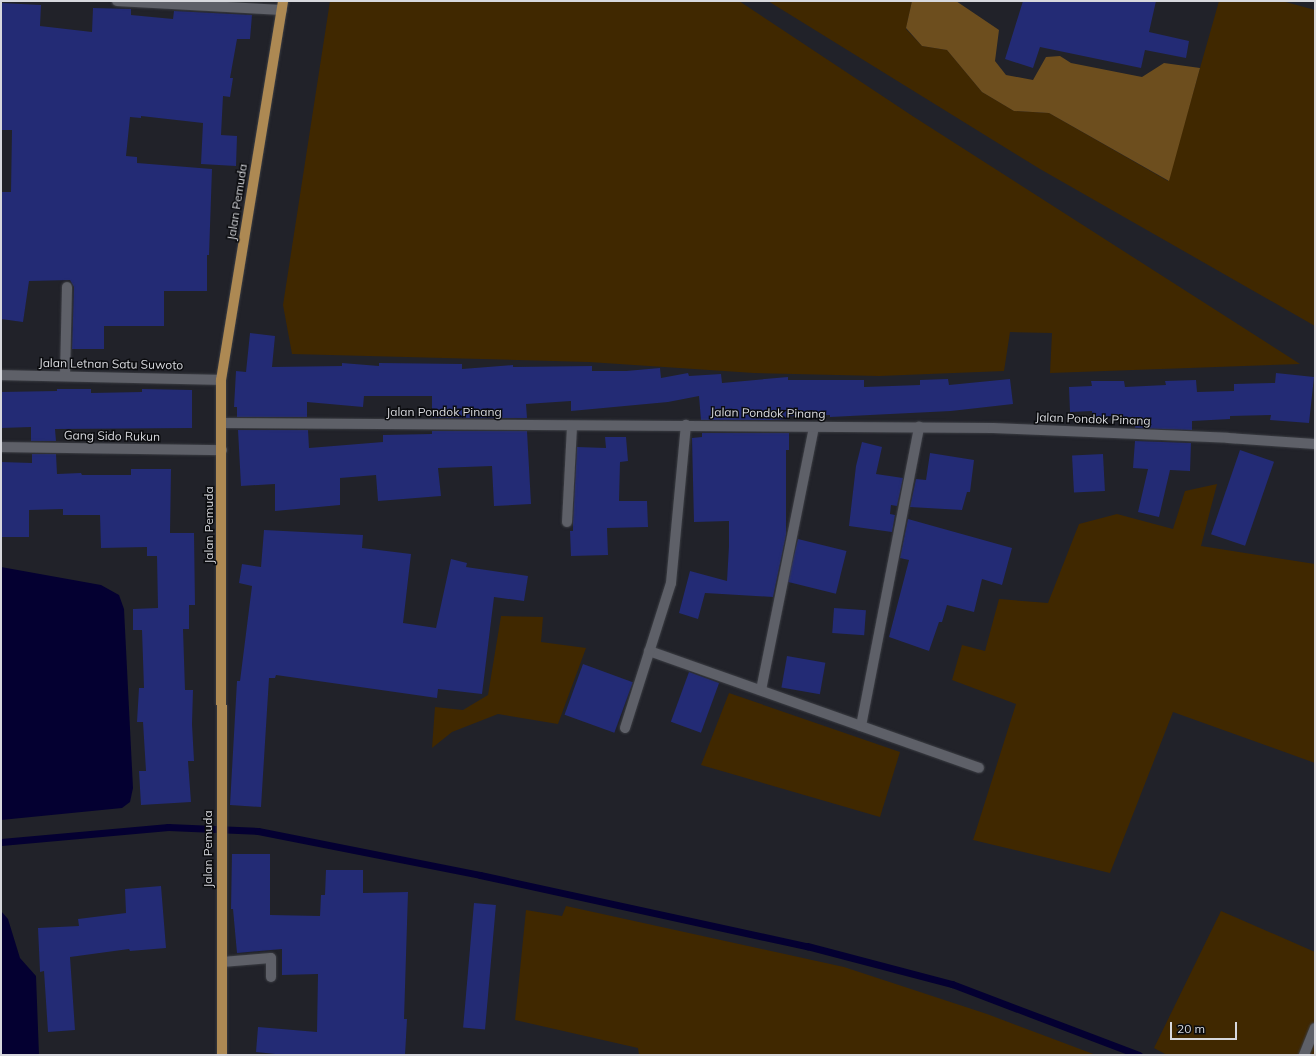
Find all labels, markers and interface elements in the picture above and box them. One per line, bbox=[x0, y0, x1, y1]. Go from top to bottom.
street label: Jalan Pemuda bbox=[224, 163, 250, 241]
street label: Jalan Letnan Satu Suwoto bbox=[39, 356, 183, 372]
street label: Jalan Pondok Pinang bbox=[386, 405, 502, 419]
street label: Jalan Pondok Pinang bbox=[710, 405, 826, 421]
street label: Jalan Pondok Pinang bbox=[1035, 410, 1151, 428]
street label: Gang Sido Rukun bbox=[64, 428, 160, 444]
street label: Jalan Pemuda bbox=[202, 486, 216, 564]
street label: Jalan Pemuda bbox=[201, 810, 215, 888]
scale bar bbox=[1172, 1014, 1239, 1040]
text: 20 m bbox=[1177, 1021, 1205, 1036]

